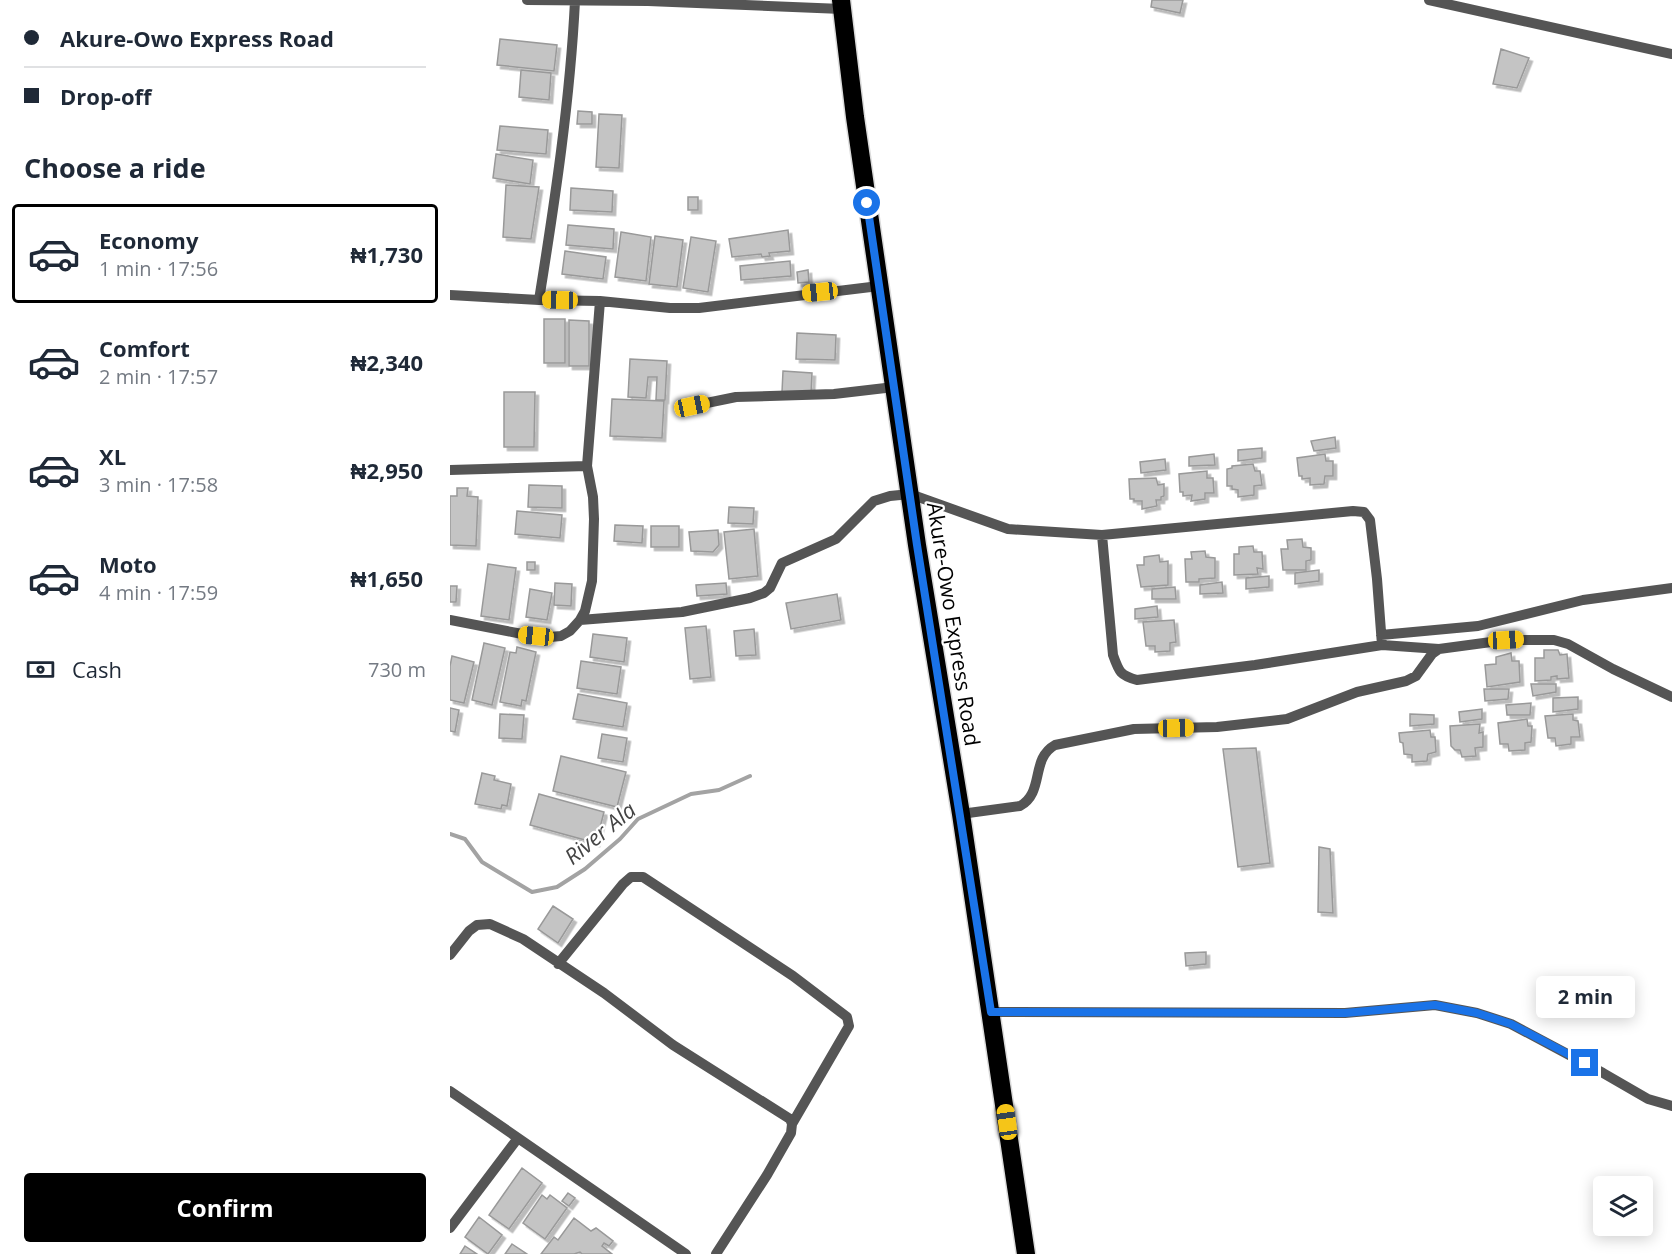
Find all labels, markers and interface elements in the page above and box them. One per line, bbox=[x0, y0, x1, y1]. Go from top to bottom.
text: Akure-Owo Express Road bbox=[60, 23, 334, 53]
text: Drop-off bbox=[60, 81, 152, 111]
text: Choose a ride bbox=[24, 149, 206, 186]
route start bbox=[853, 189, 880, 216]
text: Economy bbox=[99, 225, 198, 255]
icon: car bbox=[27, 227, 81, 281]
text: ₦1,730 bbox=[351, 239, 423, 269]
text: 1 min · 17:56 bbox=[99, 255, 218, 282]
car bbox=[801, 281, 839, 303]
car bbox=[542, 291, 578, 309]
text: Comfort bbox=[99, 333, 190, 363]
icon: car bbox=[27, 335, 81, 389]
text: ₦2,340 bbox=[351, 347, 423, 377]
text: 2 min · 17:57 bbox=[99, 363, 218, 390]
car bbox=[673, 393, 711, 419]
text: XL bbox=[99, 441, 126, 471]
icon: car bbox=[27, 443, 81, 497]
text: ₦2,950 bbox=[351, 455, 423, 485]
text: 3 min · 17:58 bbox=[99, 471, 218, 498]
street label: Akure-Owo Express Road bbox=[921, 500, 987, 748]
text: Moto bbox=[99, 549, 157, 579]
icon: car bbox=[27, 551, 81, 605]
text: ₦1,650 bbox=[351, 563, 423, 593]
text: 4 min · 17:59 bbox=[99, 579, 218, 606]
car bbox=[517, 625, 555, 647]
car bbox=[1488, 630, 1524, 650]
icon: cash bbox=[24, 653, 57, 686]
text: Cash bbox=[72, 654, 122, 684]
text: 730 m bbox=[368, 656, 426, 683]
car bbox=[1158, 719, 1194, 737]
water label: River Ala bbox=[557, 794, 641, 870]
callout: 2 min bbox=[1536, 976, 1634, 1018]
text: 2 min bbox=[1558, 983, 1613, 1010]
route end bbox=[1571, 1049, 1598, 1076]
car bbox=[996, 1103, 1018, 1141]
button: Confirm bbox=[24, 1173, 426, 1242]
map controls bbox=[1593, 1176, 1653, 1236]
button: layers bbox=[1593, 1176, 1653, 1236]

